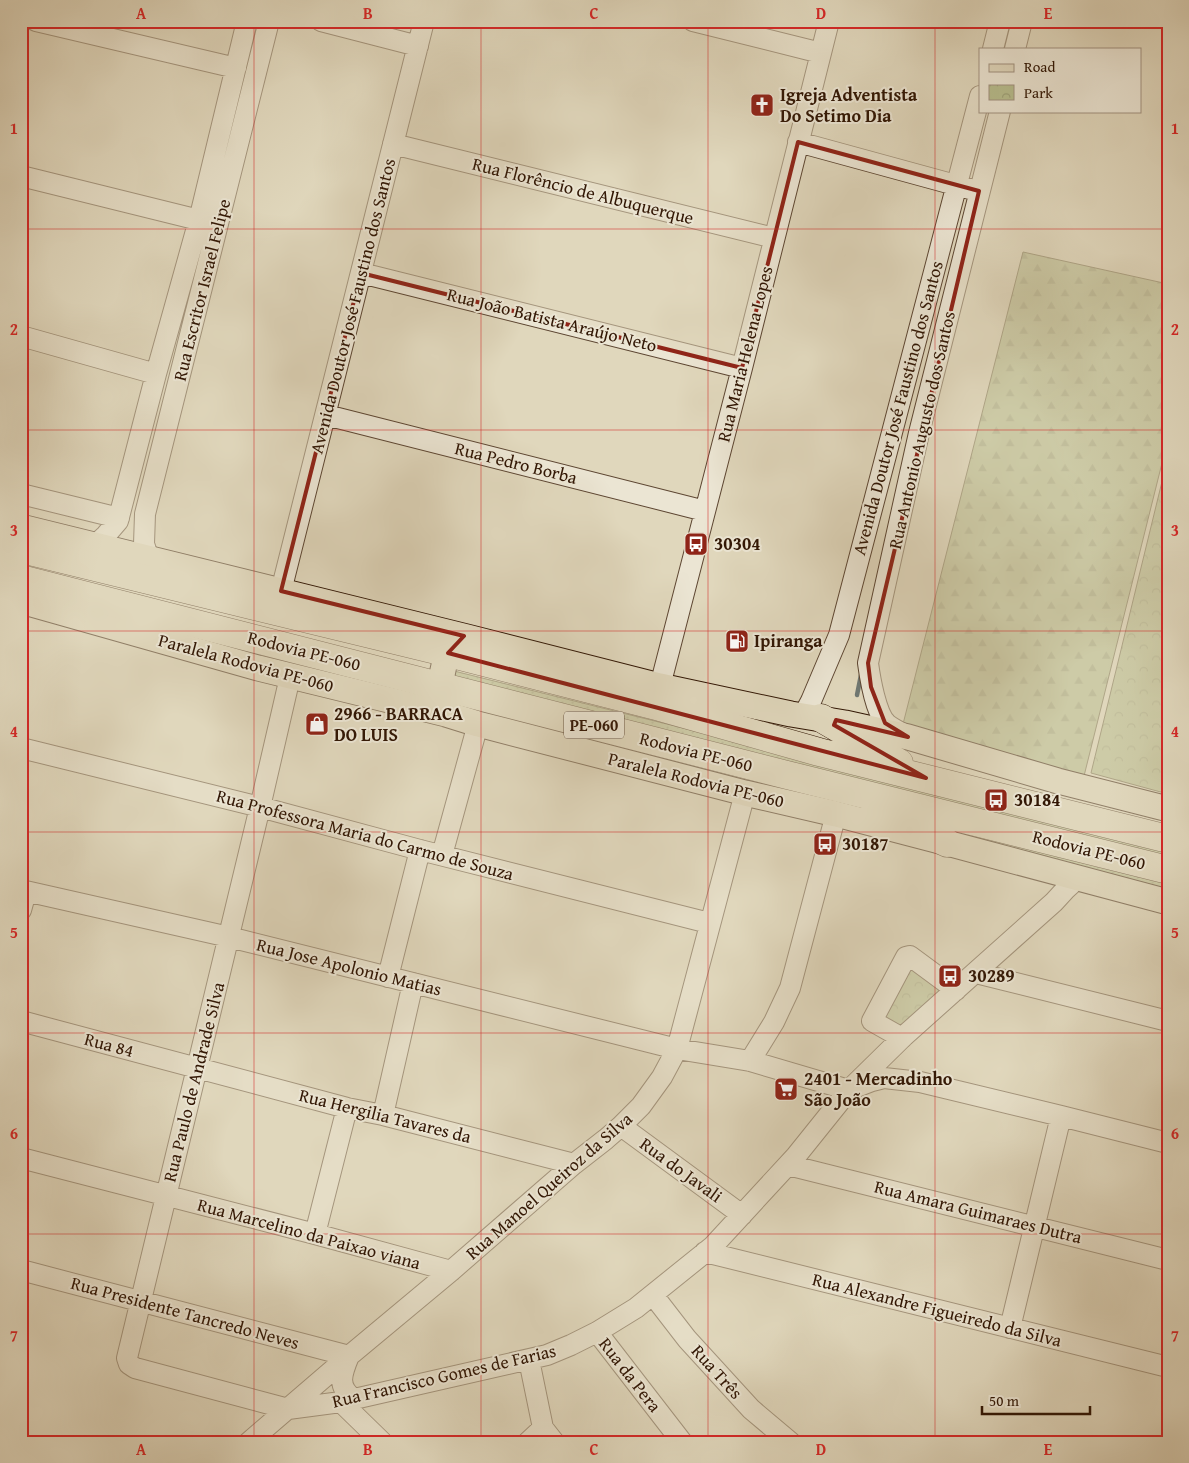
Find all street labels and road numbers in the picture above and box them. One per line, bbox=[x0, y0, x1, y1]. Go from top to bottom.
street label: Rua Florêncio de Albuquerque bbox=[470, 150, 697, 231]
street label: Avenida Doutor José Faustino dos Santos bbox=[303, 155, 402, 456]
street label: Rua Escritor Israel Felipe bbox=[166, 196, 237, 384]
street label: Avenida Doutor José Faustino dos Santos bbox=[845, 258, 950, 558]
street label: Rua Maria Helena Lopes bbox=[710, 263, 779, 445]
street label: Rua João Batista Araújo Neto bbox=[444, 280, 660, 359]
street label: Rua Antonio Augusto dos Santos bbox=[881, 308, 962, 552]
street label: Rua Pedro Borba bbox=[452, 434, 581, 491]
street label: Rodovia PE-060 bbox=[245, 623, 364, 678]
street label: Paralela Rodovia PE-060 bbox=[156, 626, 337, 699]
road number: PE-060 bbox=[564, 712, 624, 738]
street label: Rodovia PE-060 bbox=[637, 724, 756, 779]
street label: Paralela Rodovia PE-060 bbox=[605, 745, 787, 815]
street label: Rua Professora Maria do Carmo de Souza bbox=[214, 782, 517, 887]
street label: Rodovia PE-060 bbox=[1030, 822, 1149, 877]
street label: Rua Jose Apolonio Matias bbox=[254, 930, 444, 1003]
street label: Rua Paulo de Andrade Silva bbox=[156, 979, 232, 1185]
street label: Rua 84 bbox=[82, 1025, 137, 1064]
street label: Rua Hergilia Tavares da bbox=[296, 1081, 474, 1150]
street label: Rua Manoel Queiroz da Silva bbox=[459, 1105, 638, 1266]
street label: Rua do Javali bbox=[634, 1130, 728, 1209]
street label: Rua Amara Guimaraes Dutra bbox=[871, 1173, 1085, 1251]
street label: Rua Marcelino da Paixao viana bbox=[195, 1191, 424, 1276]
street label: Rua Alexandre Figueiredo da Silva bbox=[810, 1265, 1065, 1354]
street label: Rua Presidente Tancredo Neves bbox=[68, 1269, 302, 1356]
street label: Rua da Pera bbox=[593, 1331, 669, 1418]
street label: Rua Francisco Gomes de Farias bbox=[329, 1337, 559, 1414]
street label: Rua Três bbox=[685, 1338, 749, 1405]

